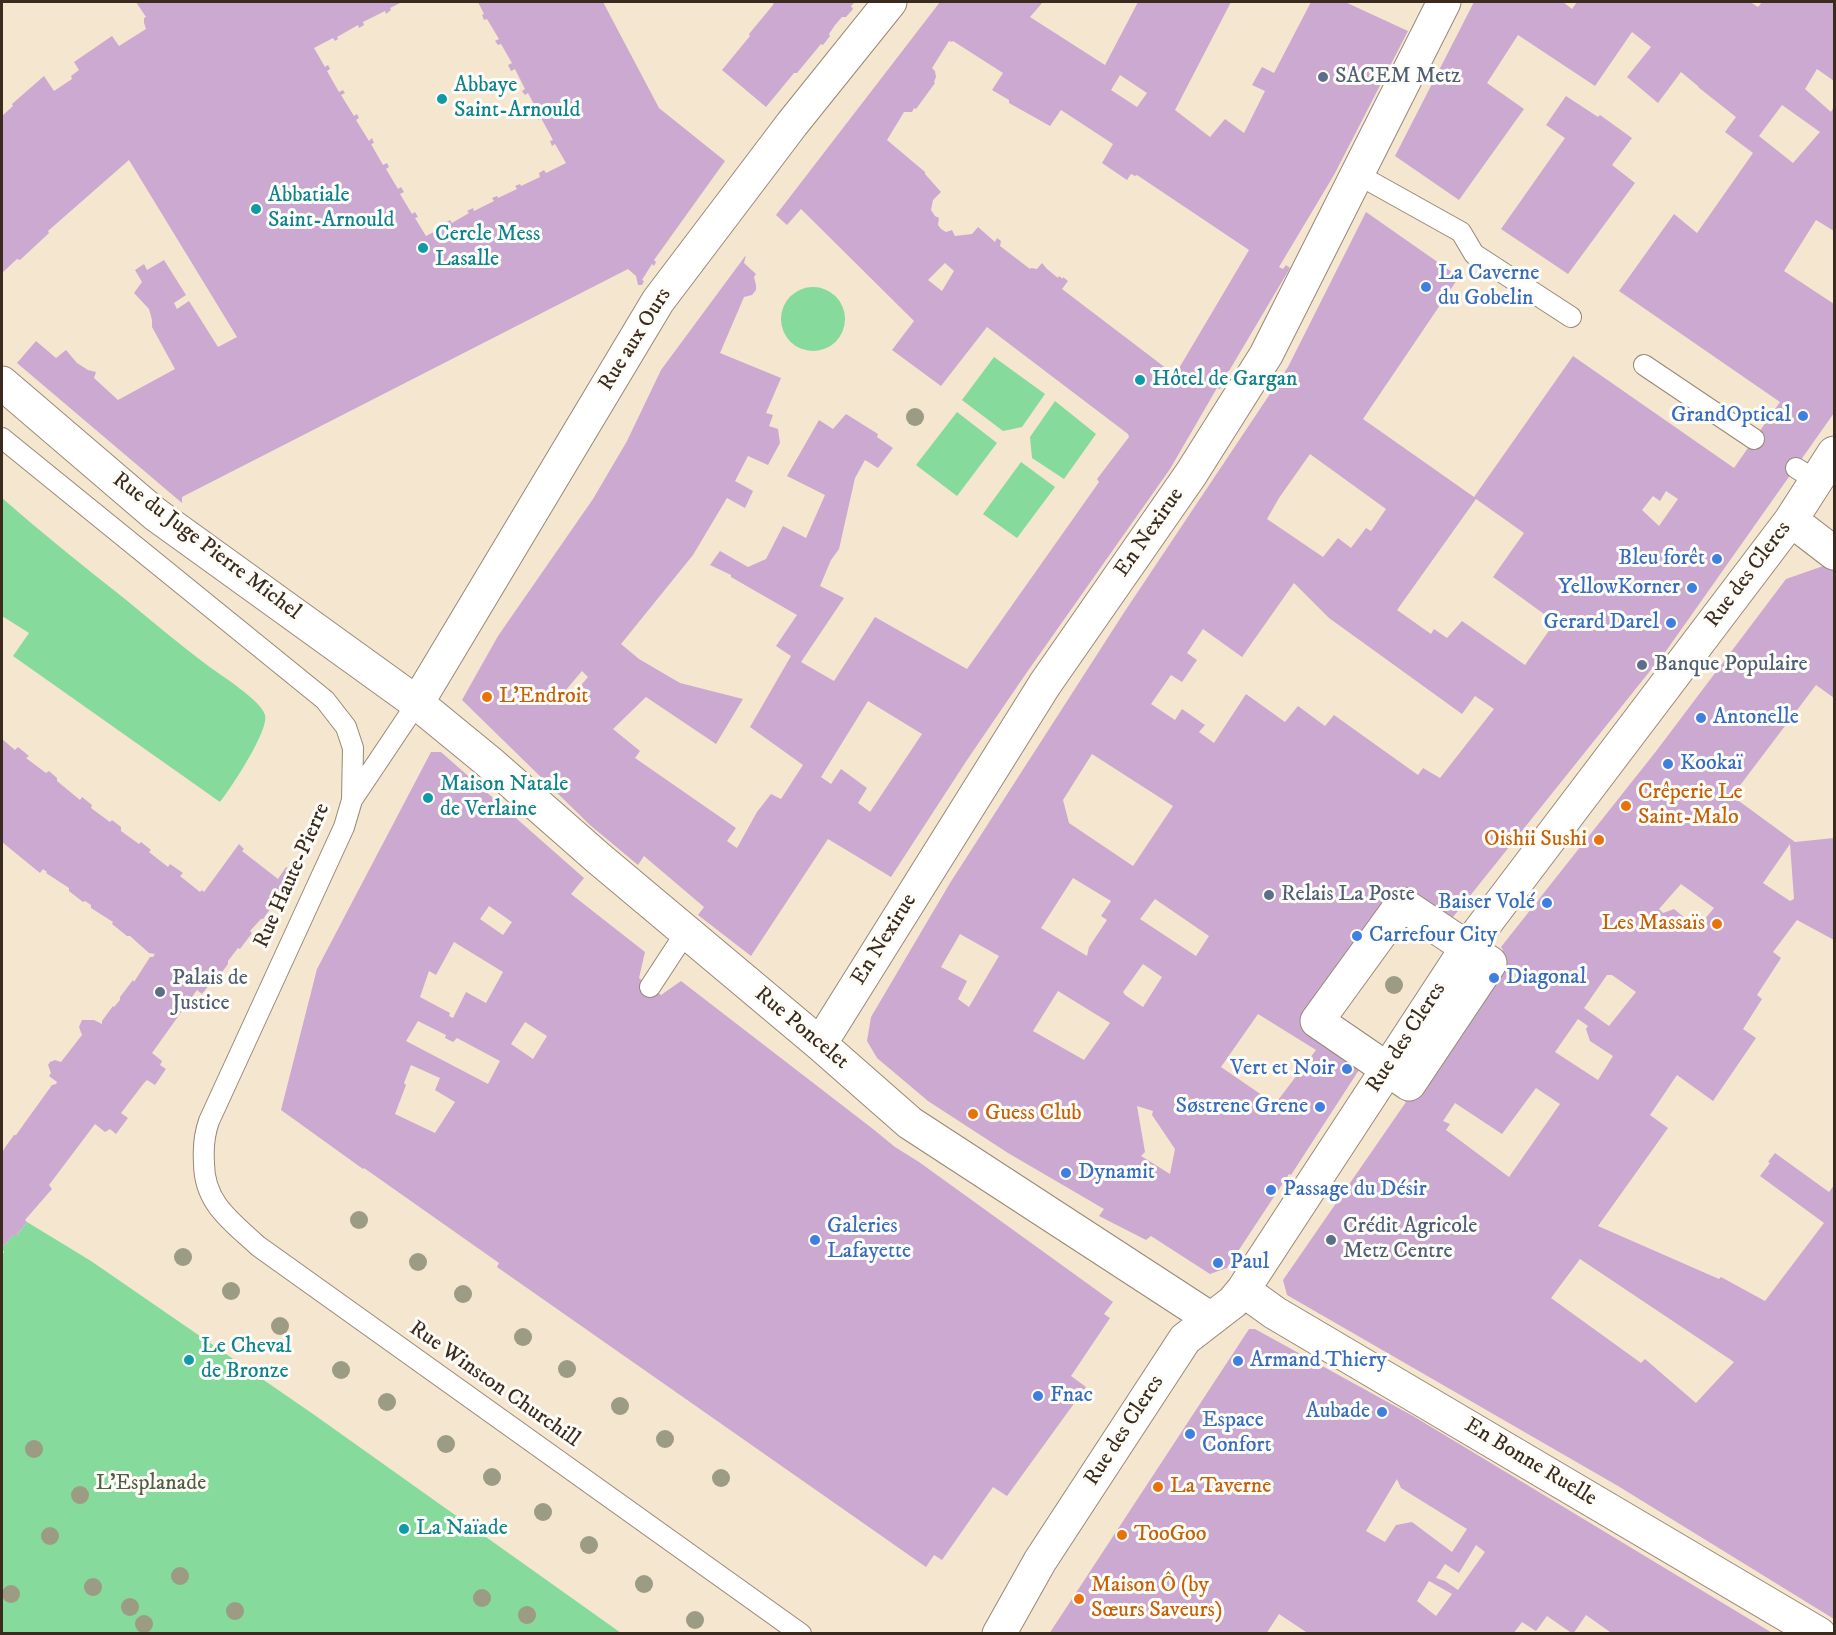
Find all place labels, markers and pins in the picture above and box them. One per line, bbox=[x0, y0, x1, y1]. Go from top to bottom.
place label: SACEM Metz bbox=[1335, 64, 1461, 90]
marker: SACEM Metz bbox=[1316, 70, 1330, 84]
place label: Abbaye Saint-Arnould bbox=[454, 73, 580, 124]
marker: Abbaye Saint-Arnould bbox=[435, 92, 449, 106]
place label: Abbatiale Saint-Arnould bbox=[268, 183, 394, 234]
marker: Abbatiale Saint-Arnould bbox=[249, 202, 263, 216]
place label: Cercle Mess Lasalle bbox=[435, 222, 540, 274]
marker: Cercle Mess Lasalle bbox=[416, 241, 430, 255]
place label: La Caverne du Gobelin bbox=[1438, 261, 1539, 312]
marker: La Caverne du Gobelin bbox=[1419, 280, 1433, 294]
place label: Hôtel de Gargan bbox=[1152, 367, 1298, 393]
marker: Hôtel de Gargan bbox=[1133, 373, 1147, 387]
place label: GrandOptical bbox=[1671, 403, 1791, 429]
marker: GrandOptical bbox=[1796, 409, 1810, 423]
place label: Bleu forêt bbox=[1618, 546, 1705, 572]
marker: Bleu forêt bbox=[1710, 552, 1724, 566]
place label: YellowKorner bbox=[1558, 575, 1680, 601]
marker: YellowKorner bbox=[1685, 581, 1699, 595]
place label: Gerard Darel bbox=[1544, 610, 1659, 636]
marker: Gerard Darel bbox=[1664, 616, 1678, 630]
place label: Banque Populaire bbox=[1654, 652, 1808, 678]
marker: Banque Populaire bbox=[1635, 658, 1649, 672]
place label: L'Endroit bbox=[499, 684, 588, 710]
marker: L'Endroit bbox=[480, 690, 494, 704]
place label: Antonelle bbox=[1713, 705, 1799, 731]
marker: Antonelle bbox=[1694, 711, 1708, 725]
place label: Kookaï bbox=[1680, 751, 1742, 777]
marker: Kookaï bbox=[1661, 757, 1675, 771]
place label: Maison Natale de Verlaine bbox=[440, 772, 568, 824]
place label: Crêperie Le Saint-Malo bbox=[1638, 780, 1743, 831]
marker: Maison Natale de Verlaine bbox=[421, 791, 435, 805]
marker: Crêperie Le Saint-Malo bbox=[1619, 799, 1633, 813]
place label: Oishii Sushi bbox=[1484, 827, 1587, 853]
marker: Oishii Sushi bbox=[1592, 833, 1606, 847]
place label: Relais La Poste bbox=[1281, 882, 1415, 908]
marker: Relais La Poste bbox=[1262, 888, 1276, 902]
place label: Baiser Volé bbox=[1438, 890, 1535, 916]
marker: Baiser Volé bbox=[1540, 896, 1554, 910]
place label: Les Massaïs bbox=[1601, 911, 1705, 937]
marker: Les Massaïs bbox=[1710, 917, 1724, 931]
place label: Carrefour City bbox=[1369, 923, 1497, 949]
marker: Carrefour City bbox=[1350, 929, 1364, 943]
place label: Diagonal bbox=[1506, 965, 1586, 991]
place label: Palais de Justice bbox=[172, 966, 248, 1017]
marker: Diagonal bbox=[1487, 971, 1501, 985]
marker: Palais de Justice bbox=[153, 985, 167, 999]
place label: Vert et Noir bbox=[1230, 1056, 1335, 1082]
marker: Vert et Noir bbox=[1340, 1062, 1354, 1076]
place label: Søstrene Grene bbox=[1176, 1094, 1308, 1120]
marker: Søstrene Grene bbox=[1313, 1100, 1327, 1114]
place label: Guess Club bbox=[985, 1101, 1082, 1127]
marker: Guess Club bbox=[966, 1107, 980, 1121]
place label: Dynamit bbox=[1078, 1160, 1155, 1186]
marker: Dynamit bbox=[1059, 1166, 1073, 1180]
place label: Passage du Désir bbox=[1283, 1177, 1427, 1203]
marker: Passage du Désir bbox=[1264, 1183, 1278, 1197]
place label: Galeries Lafayette bbox=[827, 1214, 911, 1266]
place label: Crédit Agricole Metz Centre bbox=[1343, 1214, 1477, 1266]
marker: Galeries Lafayette bbox=[808, 1233, 822, 1247]
marker: Crédit Agricole Metz Centre bbox=[1324, 1233, 1338, 1247]
place label: Paul bbox=[1230, 1250, 1269, 1276]
marker: Paul bbox=[1211, 1256, 1225, 1270]
place label: Le Cheval de Bronze bbox=[201, 1334, 292, 1386]
place label: Armand Thiery bbox=[1250, 1348, 1387, 1374]
marker: Le Cheval de Bronze bbox=[182, 1353, 196, 1367]
marker: Armand Thiery bbox=[1231, 1354, 1245, 1368]
place label: Fnac bbox=[1050, 1383, 1093, 1409]
marker: Fnac bbox=[1031, 1389, 1045, 1403]
place label: Aubade bbox=[1306, 1399, 1370, 1425]
marker: Aubade bbox=[1375, 1405, 1389, 1419]
place label: Espace Confort bbox=[1202, 1408, 1272, 1460]
marker: Espace Confort bbox=[1183, 1427, 1197, 1441]
place label: La Taverne bbox=[1170, 1474, 1271, 1500]
marker: La Taverne bbox=[1151, 1480, 1165, 1494]
place label: La Naïade bbox=[416, 1516, 508, 1542]
marker: La Naïade bbox=[397, 1522, 411, 1536]
place label: TooGoo bbox=[1134, 1522, 1206, 1548]
marker: TooGoo bbox=[1115, 1528, 1129, 1542]
place label: Maison Ô (by Sœurs Saveurs) bbox=[1091, 1573, 1222, 1624]
marker: Maison Ô (by Sœurs Saveurs) bbox=[1072, 1592, 1086, 1606]

